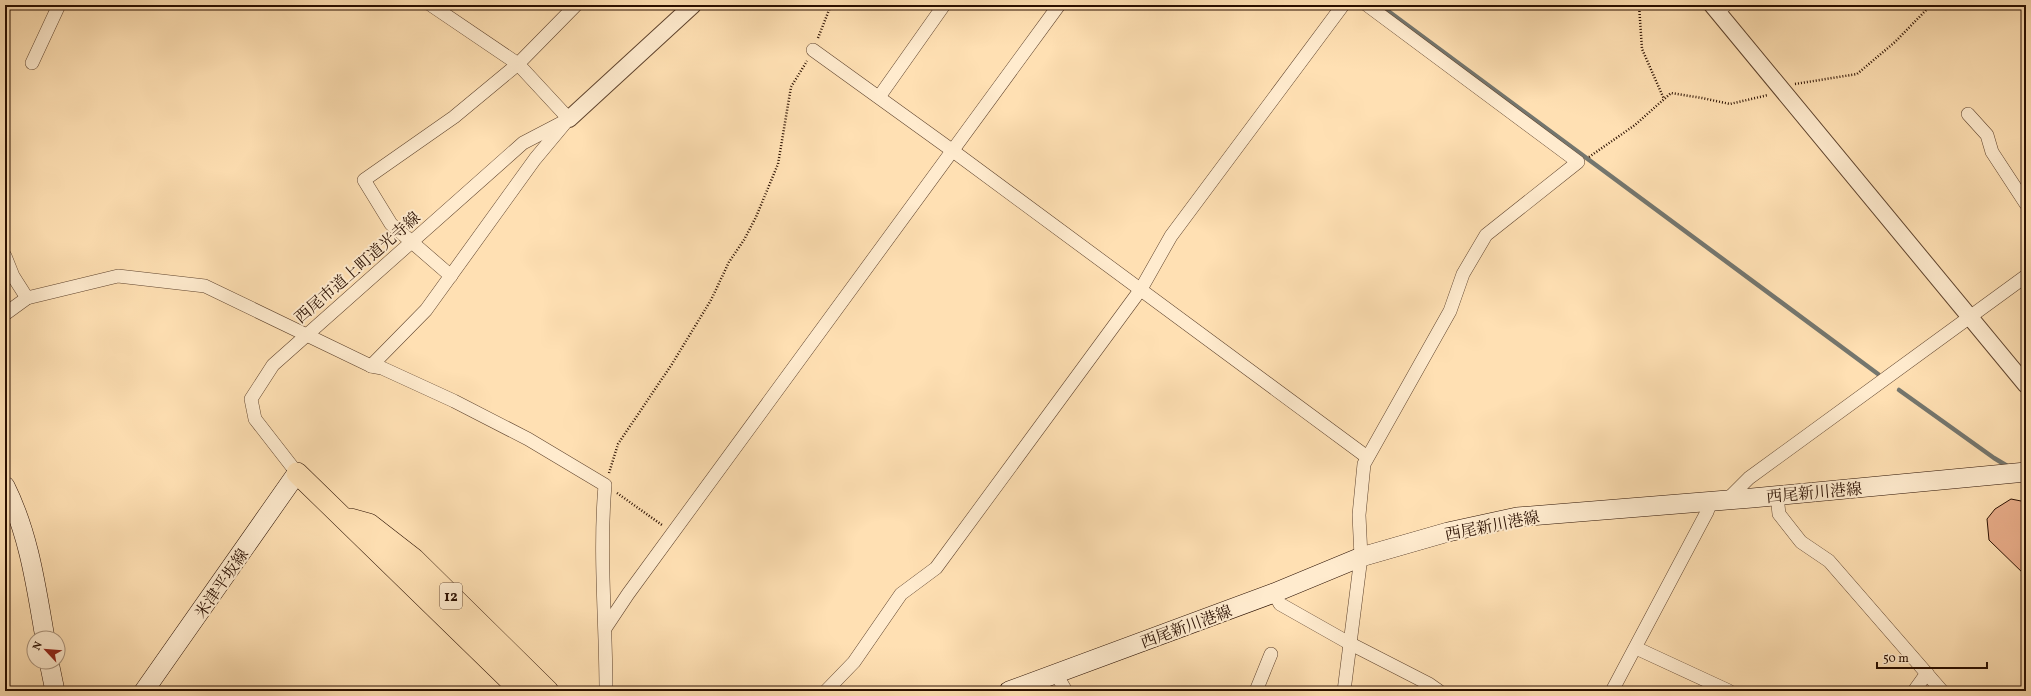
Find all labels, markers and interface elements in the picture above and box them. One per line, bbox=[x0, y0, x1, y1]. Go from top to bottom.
street label: 西尾市道上町道光寺線 bbox=[291, 208, 426, 329]
street label: 西尾新川港線 bbox=[1765, 479, 1863, 509]
street label: 西尾新川港線 bbox=[1443, 507, 1542, 547]
street label: 米津平坂線 bbox=[191, 545, 255, 623]
road number: 12 bbox=[440, 583, 462, 609]
street label: 西尾新川港線 bbox=[1138, 601, 1236, 655]
north arrow bbox=[26, 630, 66, 670]
text: N bbox=[30, 639, 47, 653]
scale bar bbox=[1877, 644, 1987, 670]
text: 50 m bbox=[1883, 651, 1909, 667]

